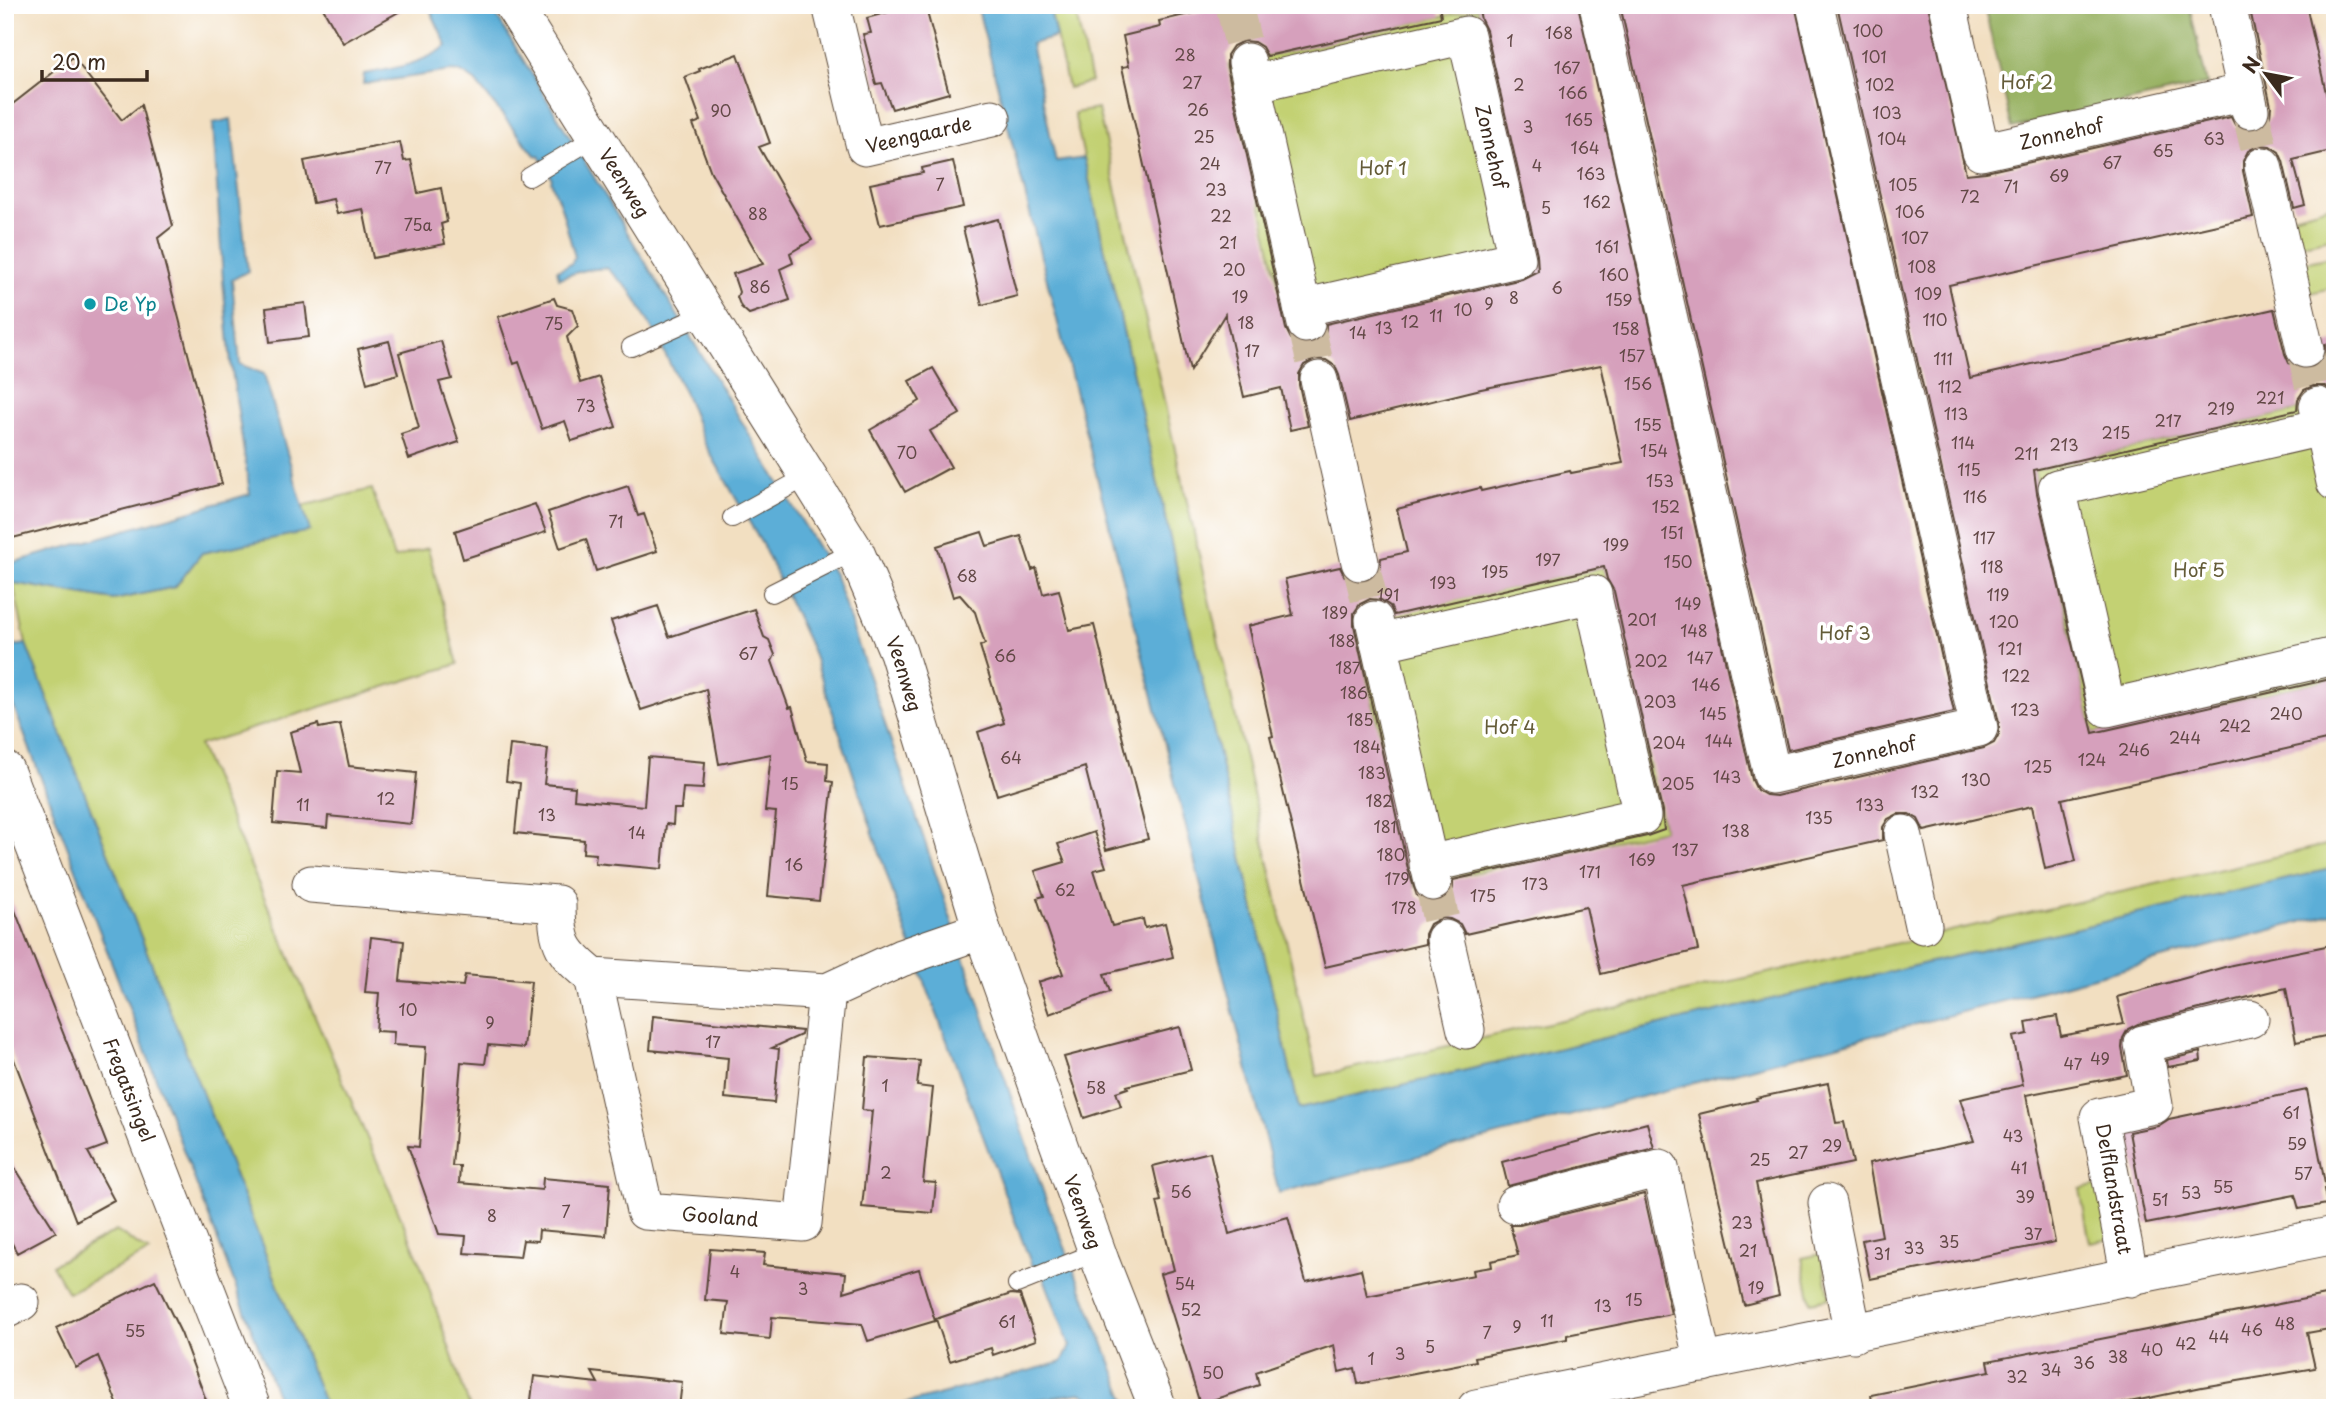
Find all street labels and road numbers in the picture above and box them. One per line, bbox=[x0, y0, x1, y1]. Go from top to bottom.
street label: Zonnehof bbox=[1469, 101, 1516, 193]
street label: Veengaarde bbox=[863, 108, 974, 159]
street label: Zonnehof bbox=[2016, 109, 2108, 156]
street label: Veenweg bbox=[593, 142, 658, 223]
street label: Veenweg bbox=[880, 631, 930, 715]
street label: Zonnehof bbox=[1829, 727, 1920, 774]
street label: Fregatsingel bbox=[97, 1033, 163, 1146]
street label: Delflandstraat bbox=[2090, 1121, 2140, 1257]
street label: Veenweg bbox=[1057, 1170, 1110, 1253]
street label: Gooland bbox=[681, 1199, 760, 1233]

